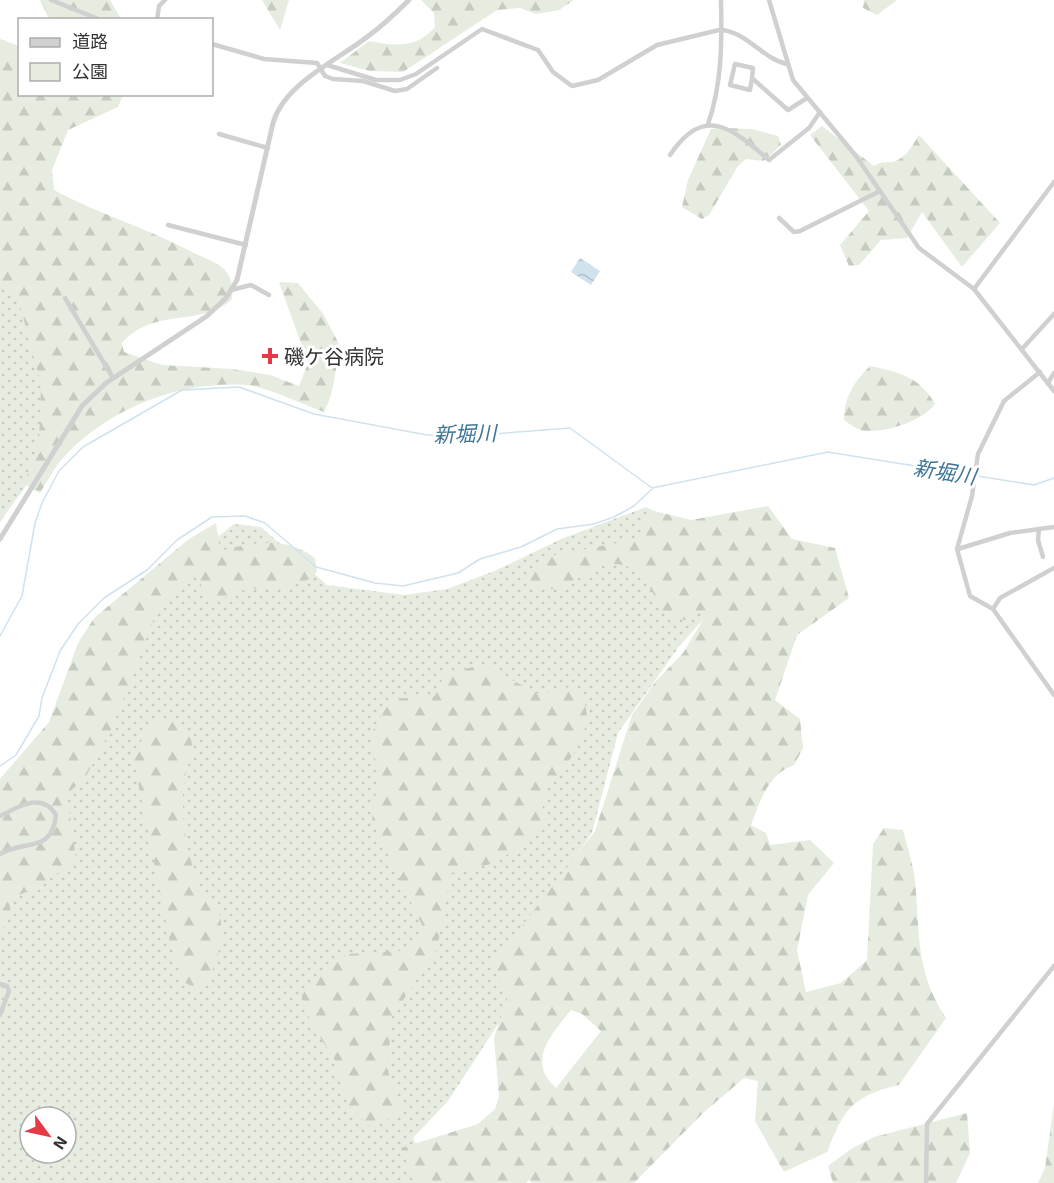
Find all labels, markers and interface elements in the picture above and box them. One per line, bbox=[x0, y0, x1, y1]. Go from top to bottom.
legend bbox=[18, 18, 213, 96]
text: 道路 bbox=[72, 30, 108, 52]
text: 公園 bbox=[72, 60, 108, 82]
place label: 磯ケ谷病院 bbox=[284, 344, 384, 368]
marker: 磯ケ谷病院 bbox=[261, 347, 279, 365]
water label: 新堀川 bbox=[433, 419, 499, 447]
water label: 新堀川 bbox=[912, 454, 980, 489]
north arrow bbox=[18, 1105, 78, 1165]
text: N bbox=[50, 1133, 72, 1153]

